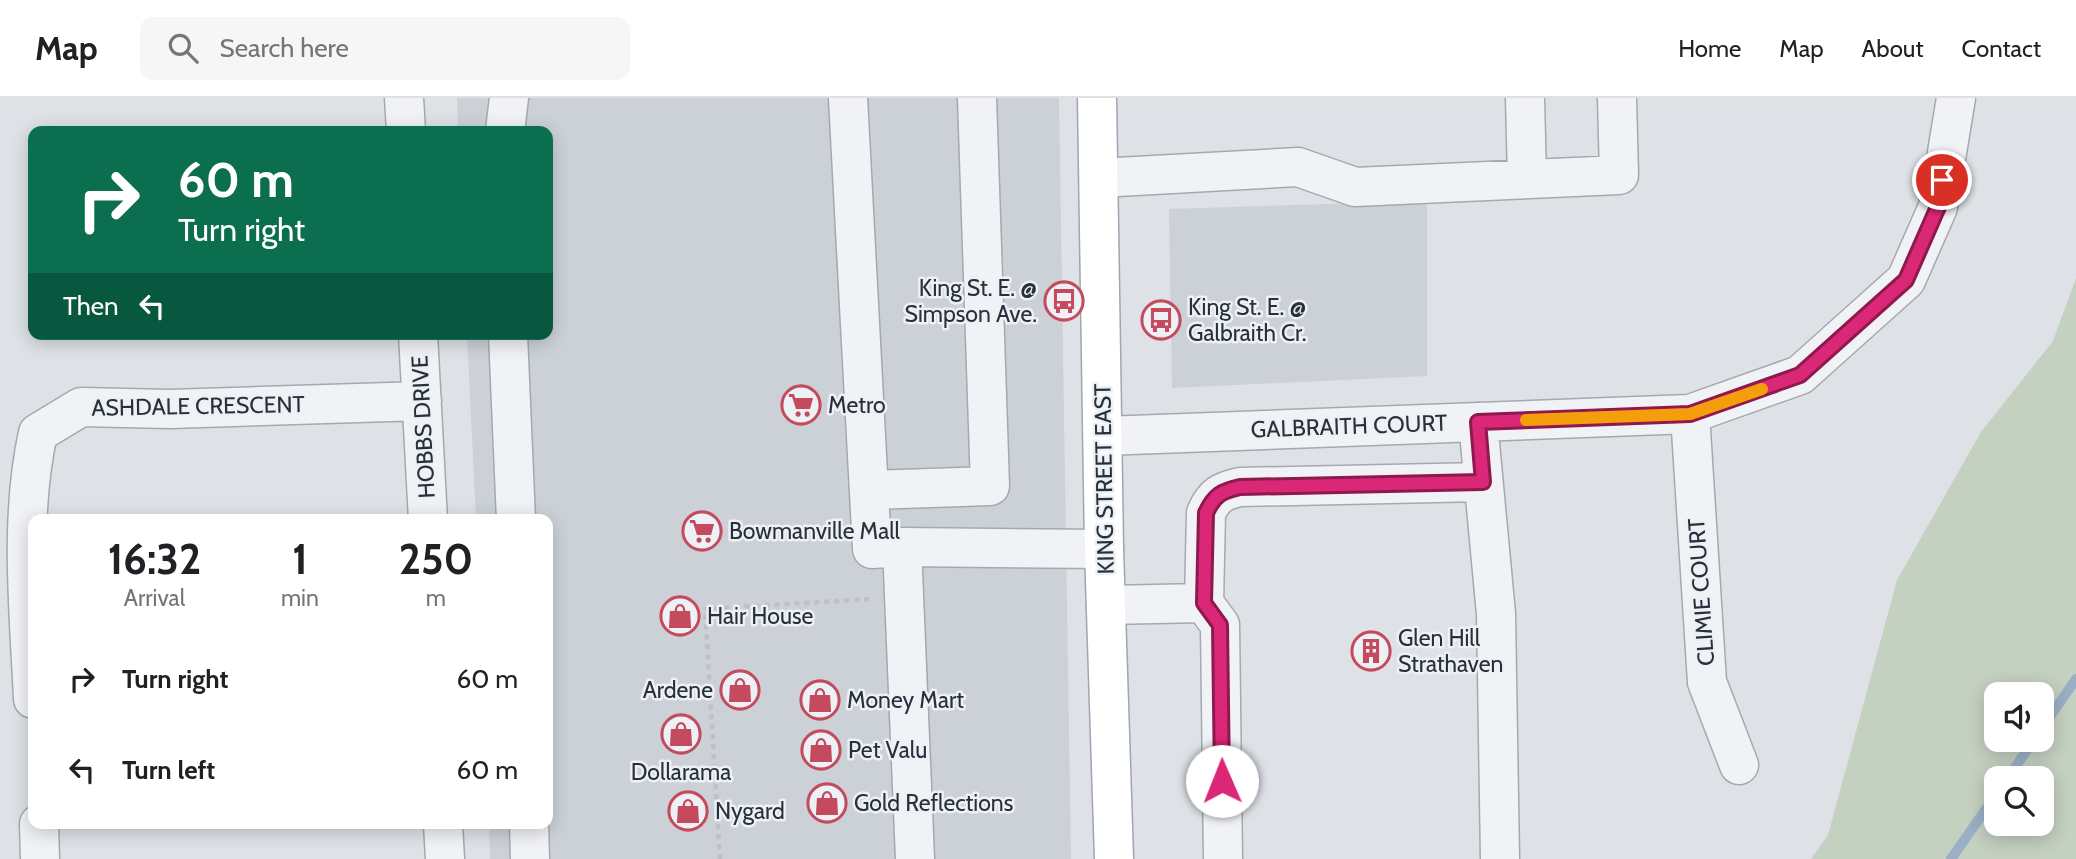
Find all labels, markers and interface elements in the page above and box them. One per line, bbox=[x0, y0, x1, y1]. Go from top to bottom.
search box bbox=[140, 17, 630, 80]
text: Map bbox=[35, 28, 98, 68]
icon: search bbox=[164, 29, 202, 67]
text: Search here bbox=[220, 32, 349, 64]
text: Home bbox=[1678, 34, 1741, 63]
text: Map bbox=[1779, 34, 1824, 63]
text: About bbox=[1862, 34, 1924, 63]
text: Contact bbox=[1962, 34, 2041, 63]
text: 60 m bbox=[178, 150, 294, 209]
pin bbox=[1912, 150, 1972, 210]
icon: right bbox=[63, 154, 154, 245]
icon: arrive bbox=[1923, 161, 1961, 199]
text: Turn right bbox=[178, 210, 305, 249]
place label: King St. E. @ Simpson Ave. bbox=[905, 274, 1037, 328]
bus stop icon: King St. E. @ Simpson Ave. bbox=[1043, 280, 1085, 322]
icon: left bbox=[133, 287, 171, 325]
text: Then bbox=[63, 290, 119, 322]
place label: King St. E. @ Galbraith Cr. bbox=[1188, 293, 1307, 347]
bus stop icon: King St. E. @ Galbraith Cr. bbox=[1140, 299, 1182, 341]
street label: HOBBS DRIVE bbox=[405, 355, 441, 499]
street label: KING STREET EAST bbox=[1088, 383, 1120, 575]
supermarket icon: Metro bbox=[780, 384, 822, 426]
street label: ASHDALE CRESCENT bbox=[91, 390, 305, 422]
place label: Metro bbox=[828, 391, 886, 419]
street label: GALBRAITH COURT bbox=[1250, 409, 1448, 443]
supermarket icon: Bowmanville Mall bbox=[681, 510, 723, 552]
place label: Bowmanville Mall bbox=[729, 517, 901, 545]
street label: CLIMIE COURT bbox=[1682, 517, 1720, 667]
text: 16:32 bbox=[108, 533, 201, 585]
text: 1 bbox=[292, 533, 308, 585]
text: 250 bbox=[399, 533, 473, 585]
text: Arrival bbox=[124, 584, 185, 612]
text: min bbox=[281, 584, 319, 612]
text: m bbox=[426, 584, 446, 612]
shop icon: Hair House bbox=[659, 595, 701, 637]
place label: Hair House bbox=[707, 602, 814, 630]
place label: Glen Hill Strathaven bbox=[1398, 624, 1503, 678]
building icon: Glen Hill Strathaven bbox=[1350, 630, 1392, 672]
icon: right bbox=[63, 660, 101, 698]
text: Turn right bbox=[122, 663, 228, 695]
text: 60 m bbox=[456, 663, 518, 695]
shop icon: Ardene bbox=[719, 669, 761, 711]
place label: Ardene bbox=[643, 676, 713, 704]
shop icon: Money Mart bbox=[799, 679, 841, 721]
map controls bbox=[1984, 682, 2054, 836]
button: sound bbox=[1984, 682, 2054, 752]
place label: Money Mart bbox=[847, 686, 964, 714]
shop icon: Dollarama bbox=[660, 713, 702, 755]
shop icon: Pet Valu bbox=[800, 729, 842, 771]
place label: Pet Valu bbox=[848, 736, 927, 764]
position arrow bbox=[1185, 744, 1259, 818]
icon: left bbox=[63, 751, 101, 789]
text: Turn left bbox=[122, 754, 215, 786]
text: 60 m bbox=[456, 754, 518, 786]
place label: Dollarama bbox=[631, 758, 731, 786]
button: search bbox=[1984, 766, 2054, 836]
shop icon: Gold Reflections bbox=[806, 782, 848, 824]
place label: Gold Reflections bbox=[854, 789, 1013, 817]
shop icon: Nygard bbox=[667, 790, 709, 832]
place label: Nygard bbox=[715, 797, 785, 825]

